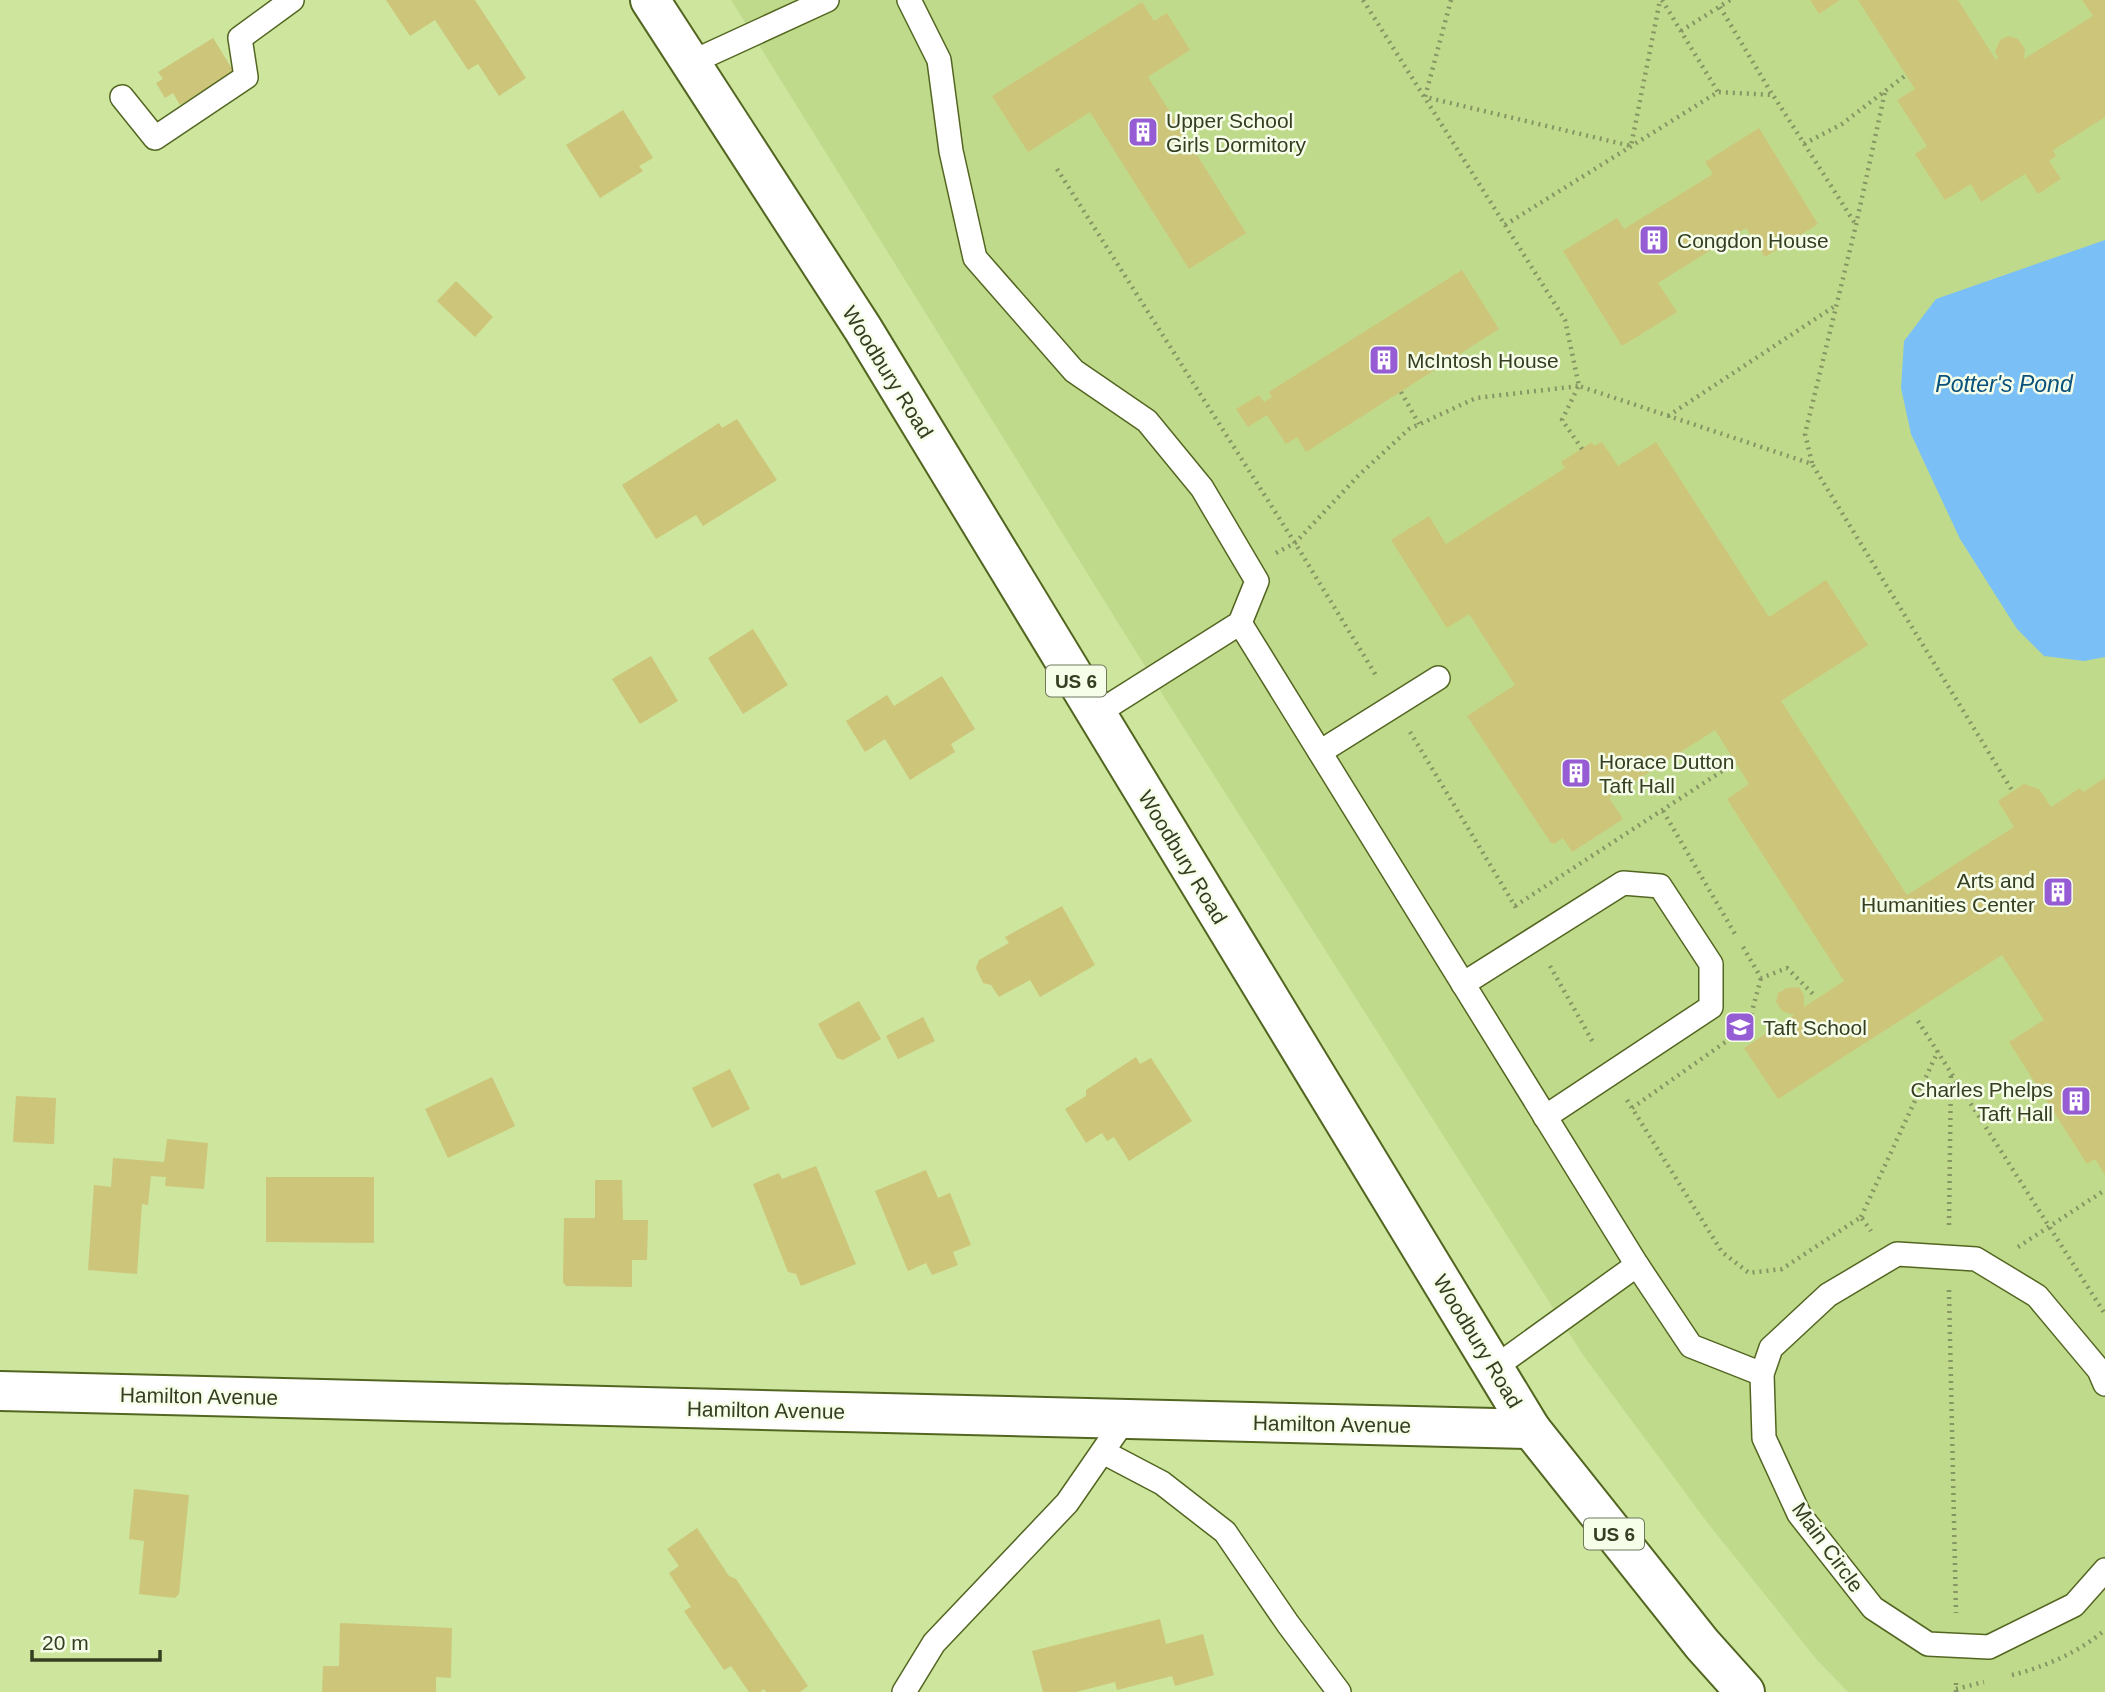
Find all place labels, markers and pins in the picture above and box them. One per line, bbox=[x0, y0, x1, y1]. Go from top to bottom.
place label: Upper School Girls Dormitory bbox=[1166, 109, 1306, 156]
building icon: Upper School Girls Dormitory bbox=[1126, 115, 1160, 149]
building icon: Congdon House bbox=[1637, 223, 1671, 257]
place label: Congdon House bbox=[1677, 229, 1829, 252]
building icon: McIntosh House bbox=[1367, 343, 1401, 377]
place label: McIntosh House bbox=[1407, 349, 1559, 372]
place label: Horace Dutton Taft Hall bbox=[1599, 750, 1734, 797]
building icon: Horace Dutton Taft Hall bbox=[1559, 756, 1593, 790]
place label: Arts and Humanities Center bbox=[1861, 869, 2035, 916]
building icon: Arts and Humanities Center bbox=[2041, 875, 2075, 909]
school or university icon: Taft School bbox=[1723, 1010, 1757, 1044]
place label: Taft School bbox=[1763, 1016, 1867, 1039]
place label: Charles Phelps Taft Hall bbox=[1911, 1078, 2053, 1125]
building icon: Charles Phelps Taft Hall bbox=[2059, 1084, 2093, 1118]

